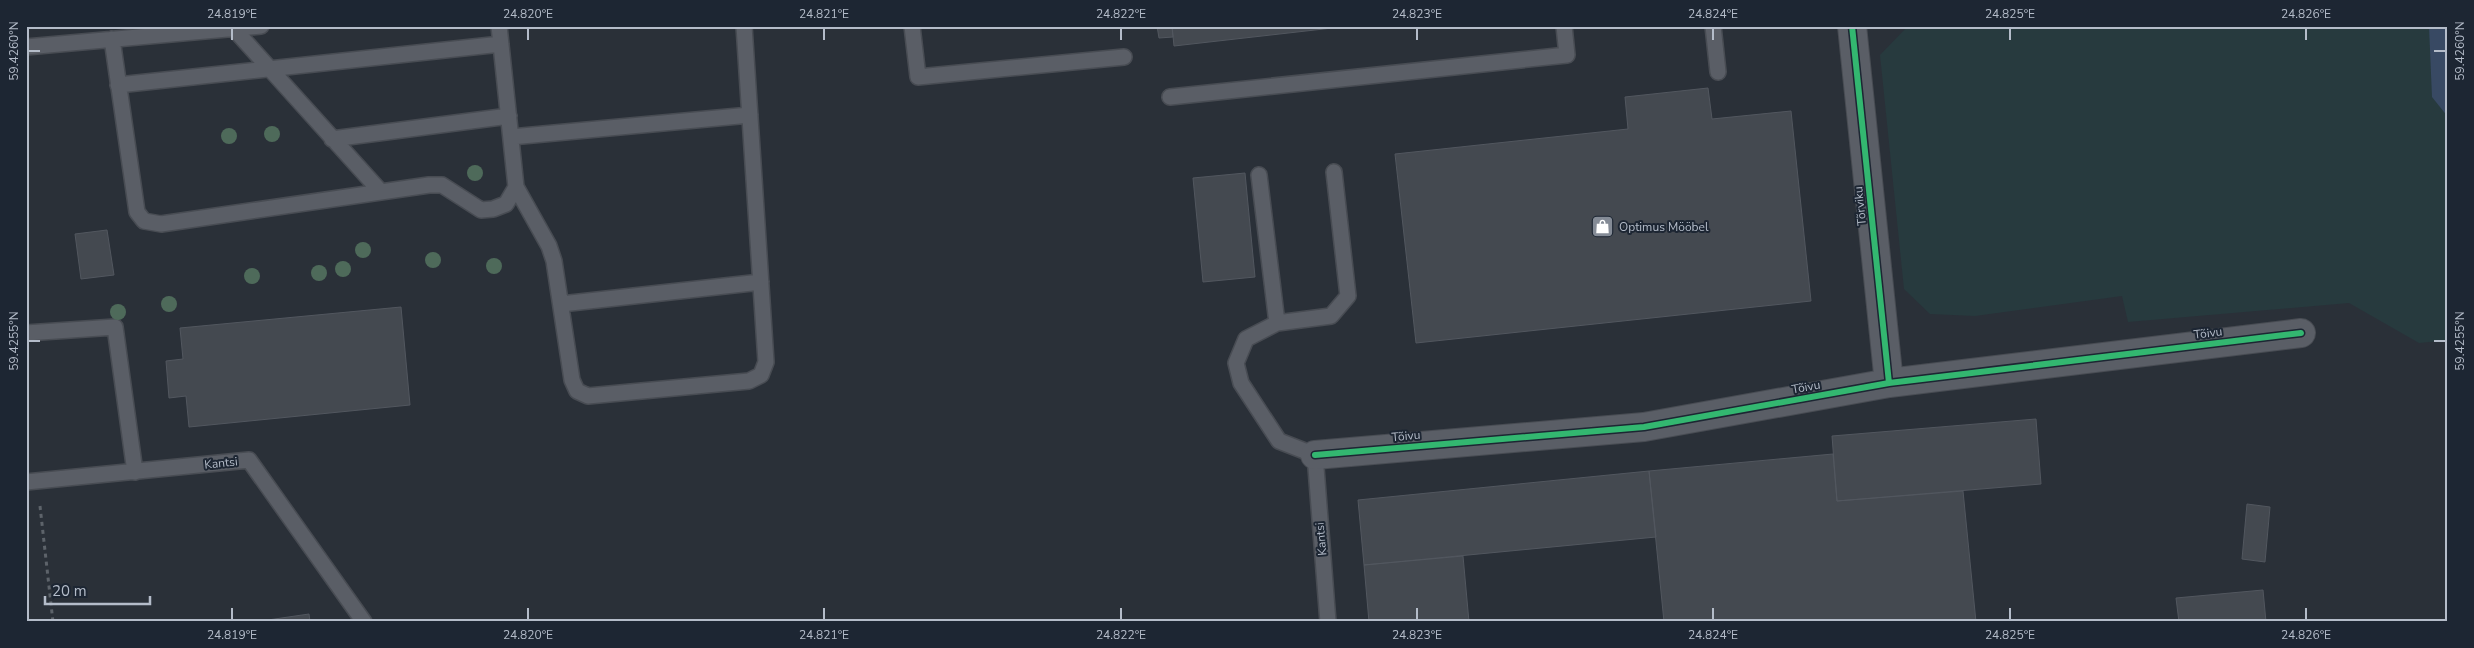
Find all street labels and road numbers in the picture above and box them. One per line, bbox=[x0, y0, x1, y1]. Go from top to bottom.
street label: Tõrviku bbox=[1850, 186, 1870, 226]
street label: Tõivu bbox=[2193, 323, 2223, 343]
street label: Tõivu bbox=[1790, 377, 1822, 397]
street label: Tõivu bbox=[1391, 427, 1421, 445]
street label: Kantsi bbox=[204, 453, 238, 473]
street label: Kantsi bbox=[1312, 522, 1330, 556]

